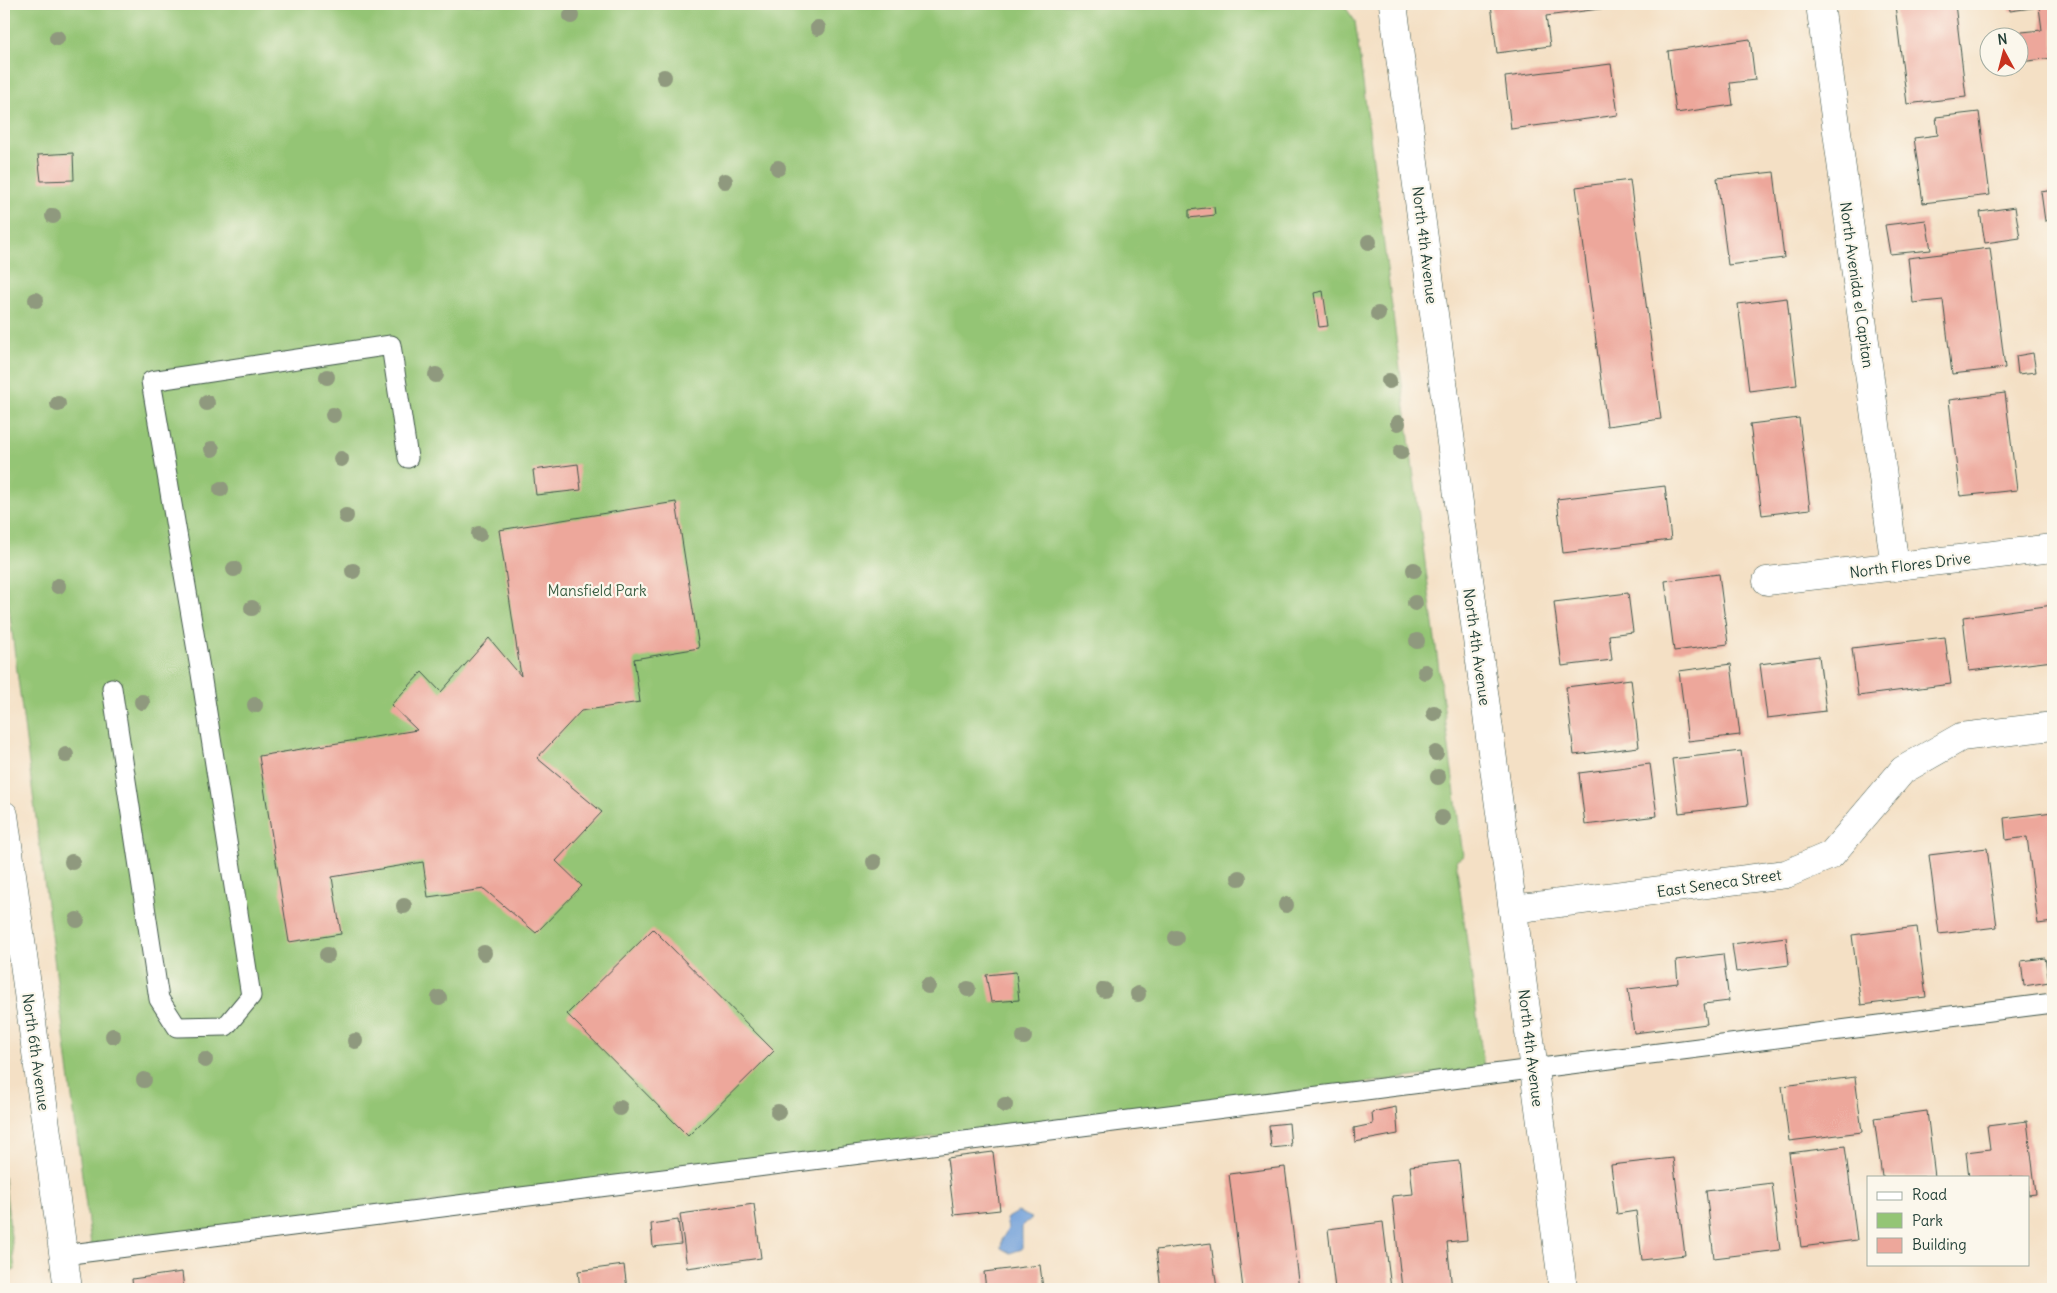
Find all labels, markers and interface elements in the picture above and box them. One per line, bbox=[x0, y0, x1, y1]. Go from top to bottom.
north arrow bbox=[1980, 28, 2030, 78]
text: N bbox=[1997, 30, 2008, 49]
street label: North 4th Avenue bbox=[1408, 185, 1442, 305]
street label: North Avenida el Capitan bbox=[1836, 201, 1878, 370]
street label: North Flores Drive bbox=[1848, 548, 1972, 582]
park label: Mansfield Park bbox=[547, 581, 647, 600]
street label: North 4th Avenue bbox=[1459, 587, 1495, 707]
street label: East Seneca Street bbox=[1656, 865, 1782, 901]
street label: North 4th Avenue bbox=[1514, 988, 1548, 1108]
street label: North 6th Avenue bbox=[18, 992, 54, 1112]
legend bbox=[1867, 1176, 2030, 1266]
text: Road bbox=[1912, 1185, 1947, 1204]
text: Park bbox=[1912, 1211, 1943, 1230]
text: Building bbox=[1912, 1235, 1967, 1254]

